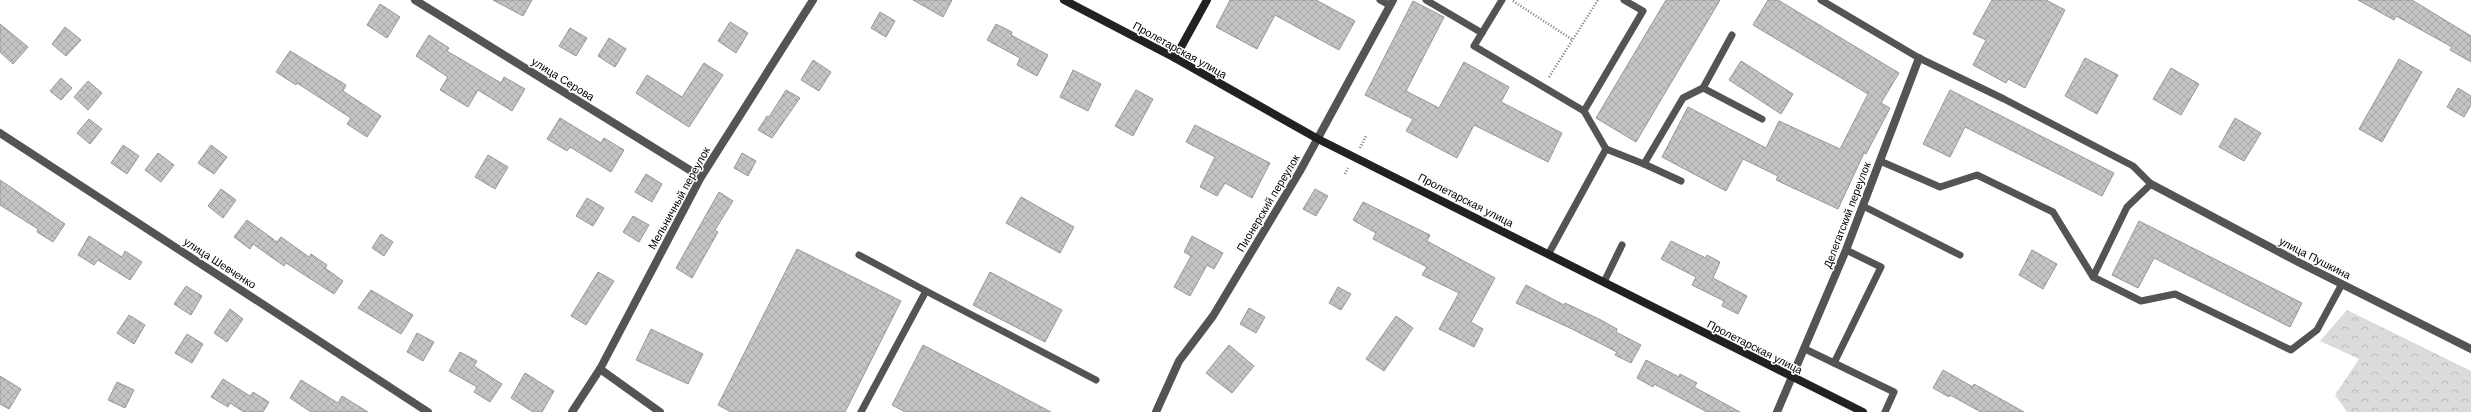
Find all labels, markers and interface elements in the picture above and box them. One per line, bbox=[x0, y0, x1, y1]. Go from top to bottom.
street label: Пролетарская улица bbox=[1131, 19, 1230, 81]
street label: улица Серова bbox=[530, 55, 597, 103]
street label: Мельничный переулок bbox=[646, 145, 712, 251]
street label: Пионерский переулок bbox=[1234, 152, 1302, 254]
street label: Делегатский переулок bbox=[1821, 160, 1873, 270]
street label: Пролетарская улица bbox=[1416, 171, 1516, 230]
street label: улица Шевченко bbox=[182, 235, 258, 291]
street label: улица Пушкина bbox=[2277, 235, 2354, 282]
street label: Пролетарская улица bbox=[1705, 318, 1805, 377]

